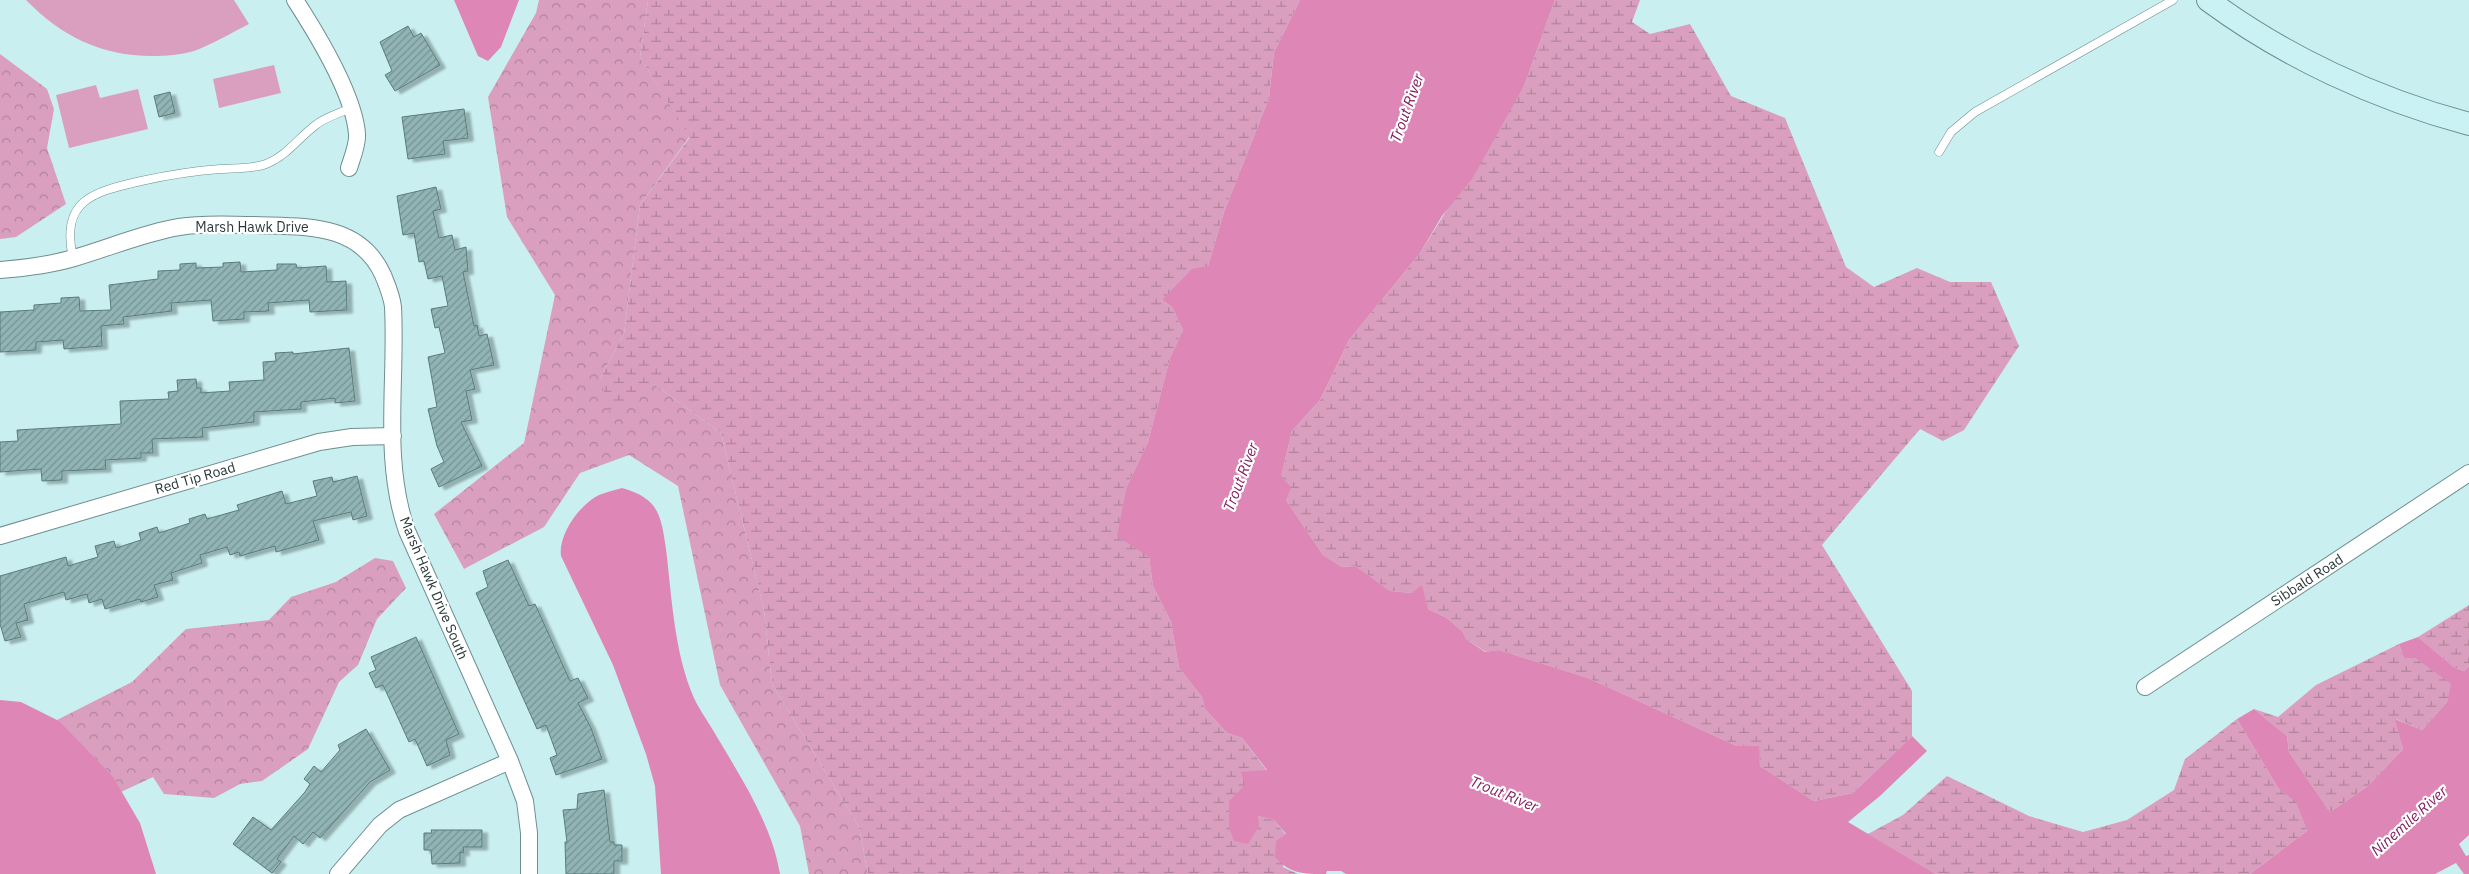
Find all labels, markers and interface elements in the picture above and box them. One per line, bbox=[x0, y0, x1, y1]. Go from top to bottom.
water label: Trout River bbox=[1385, 70, 1428, 145]
street label: Marsh Hawk Drive bbox=[195, 218, 309, 236]
water label: Trout River bbox=[1219, 439, 1262, 514]
street label: Red Tip Road bbox=[153, 458, 237, 498]
street label: Marsh Hawk Drive South bbox=[396, 514, 472, 662]
street label: Sibbald Road bbox=[2267, 550, 2347, 610]
water label: Trout River bbox=[1467, 771, 1541, 816]
water label: Ninemile River bbox=[2367, 781, 2451, 860]

